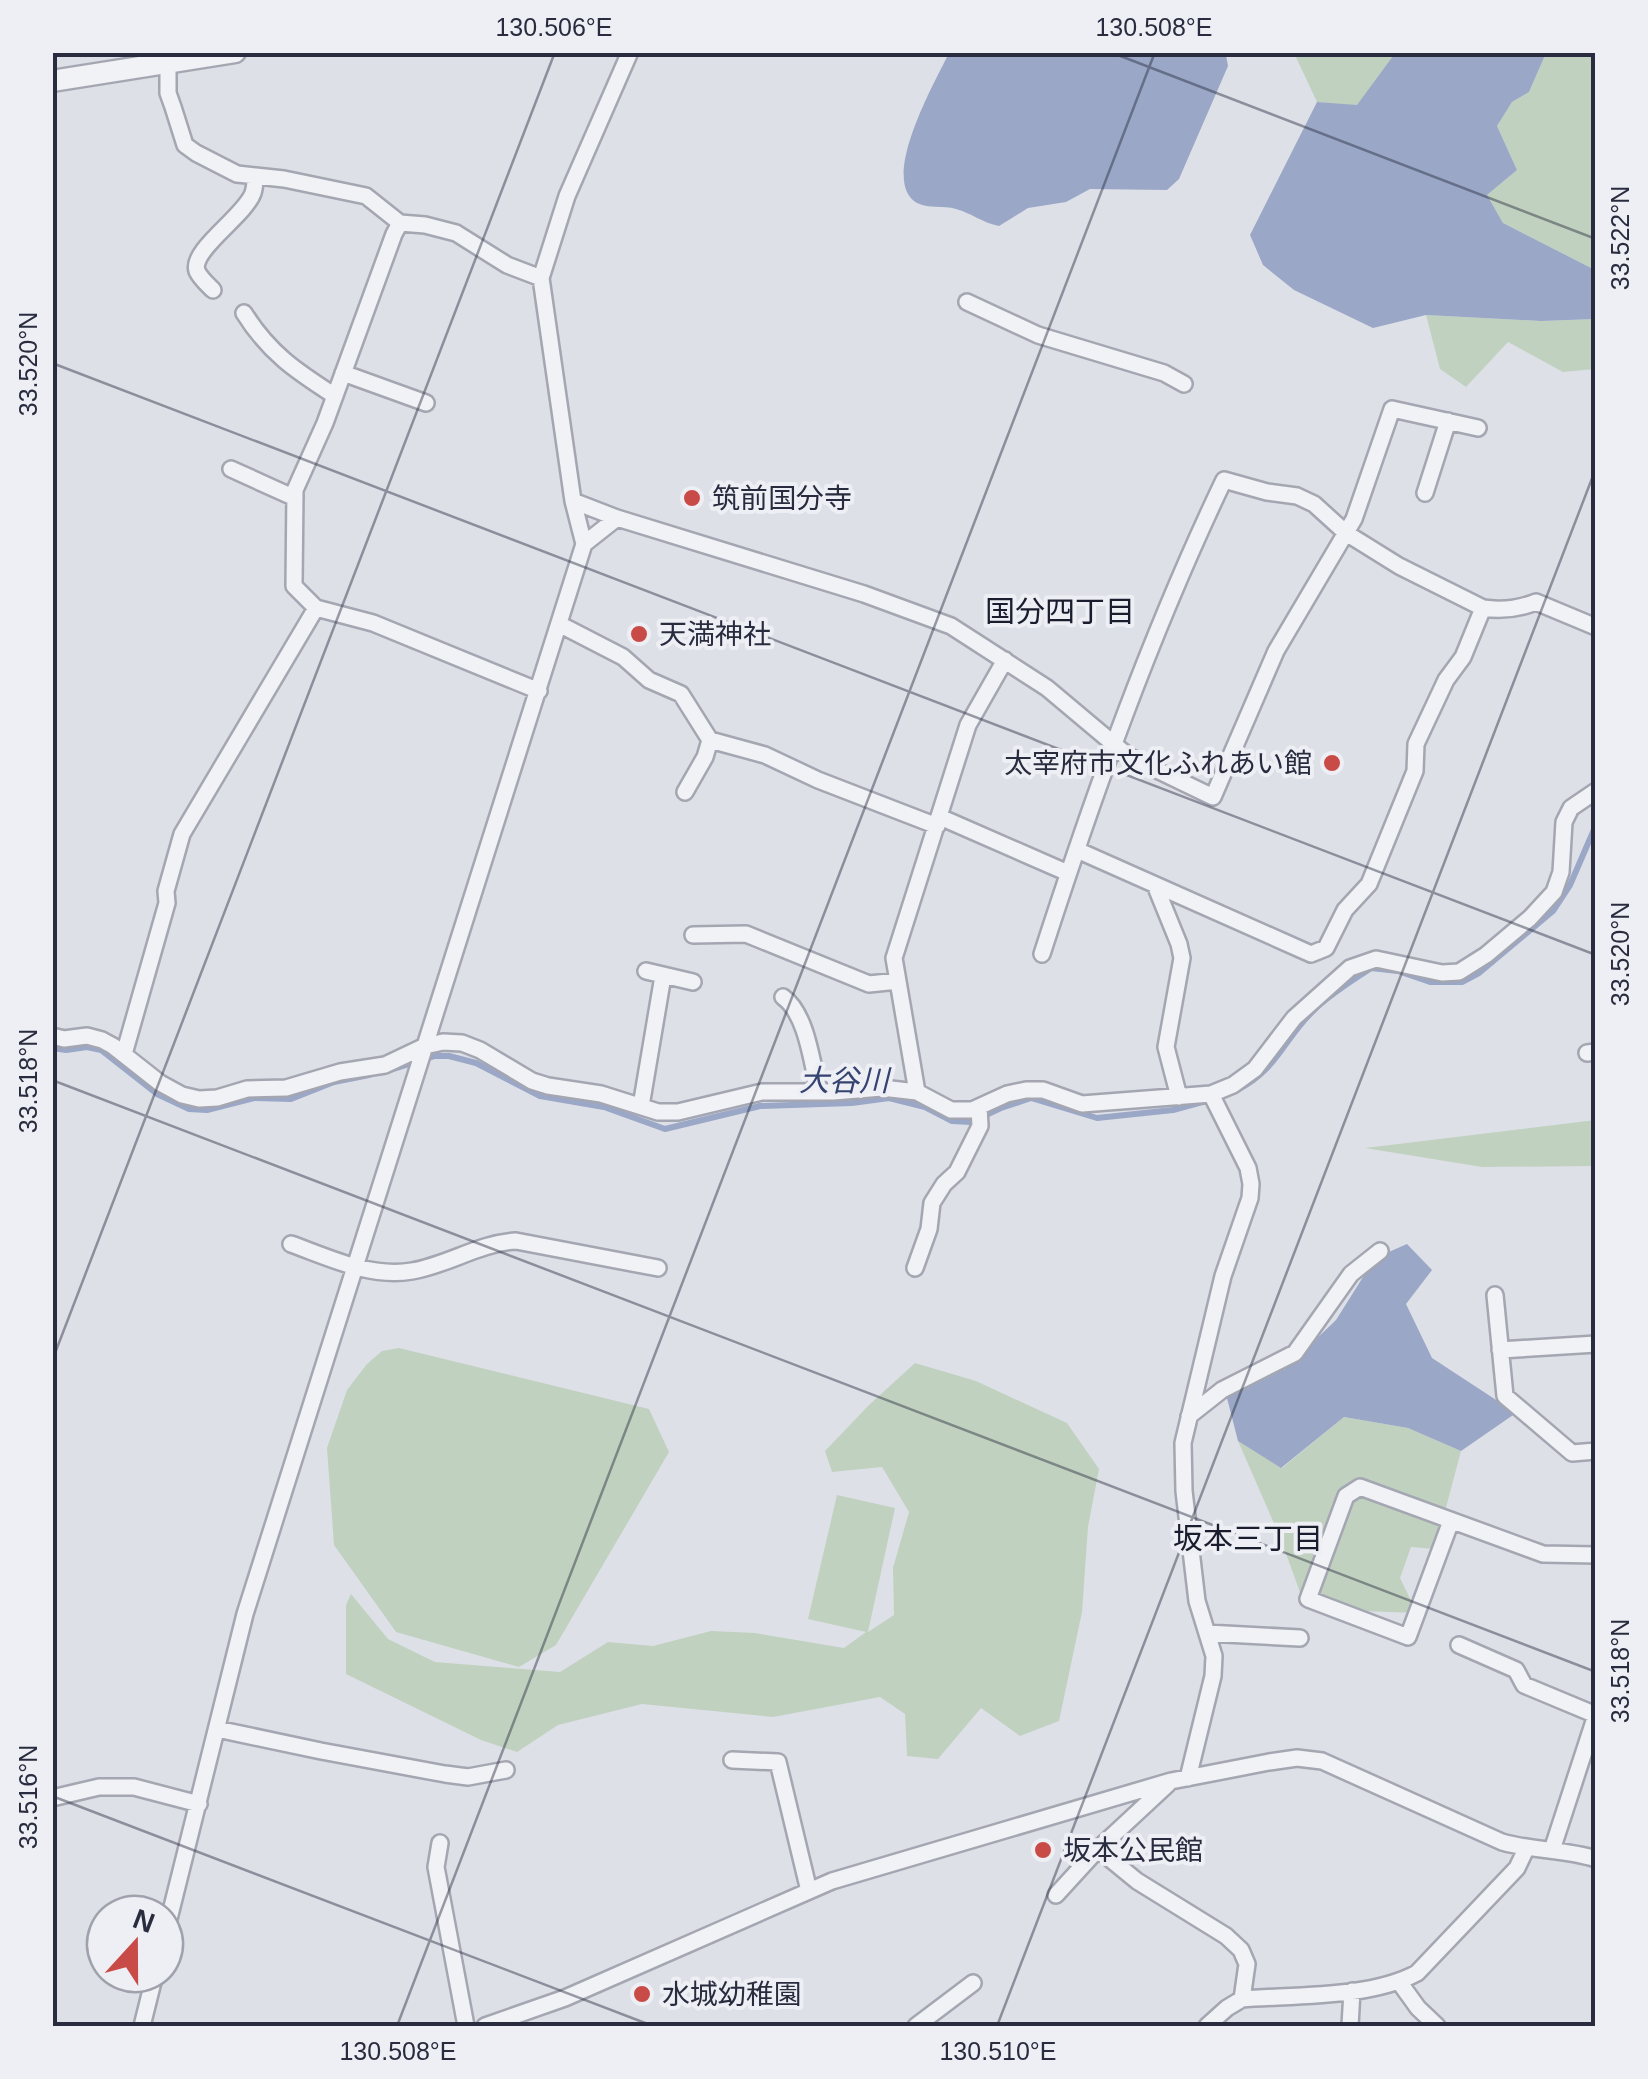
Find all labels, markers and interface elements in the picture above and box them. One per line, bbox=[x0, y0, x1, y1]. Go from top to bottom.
text: 130.506°E bbox=[495, 13, 613, 41]
text: 130.508°E bbox=[1095, 13, 1213, 41]
text: 33.522°N bbox=[1606, 186, 1634, 290]
text: 33.520°N bbox=[14, 312, 42, 416]
place label: 筑前国分寺 bbox=[712, 483, 852, 514]
marker: 筑前国分寺 bbox=[681, 487, 703, 509]
district label: 国分四丁目 bbox=[985, 595, 1135, 628]
place label: 天満神社 bbox=[659, 619, 771, 650]
marker: 天満神社 bbox=[628, 623, 650, 645]
place label: 太宰府市文化ふれあい館 bbox=[1004, 748, 1312, 779]
marker: 太宰府市文化ふれあい館 bbox=[1321, 752, 1343, 774]
text: 33.520°N bbox=[1606, 902, 1634, 1006]
text: 33.518°N bbox=[14, 1029, 42, 1133]
water label: 大谷川 bbox=[799, 1064, 892, 1097]
district label: 坂本三丁目 bbox=[1173, 1522, 1323, 1555]
text: 33.518°N bbox=[1606, 1619, 1634, 1723]
text: 33.516°N bbox=[14, 1745, 42, 1849]
place label: 坂本公民館 bbox=[1063, 1835, 1203, 1866]
marker: 坂本公民館 bbox=[1032, 1839, 1054, 1861]
north arrow bbox=[85, 1894, 185, 1994]
text: N bbox=[129, 1903, 159, 1939]
place label: 水城幼稚園 bbox=[662, 1979, 802, 2010]
marker: 水城幼稚園 bbox=[631, 1983, 653, 2005]
text: 130.508°E bbox=[339, 2037, 457, 2065]
text: 130.510°E bbox=[939, 2037, 1057, 2065]

